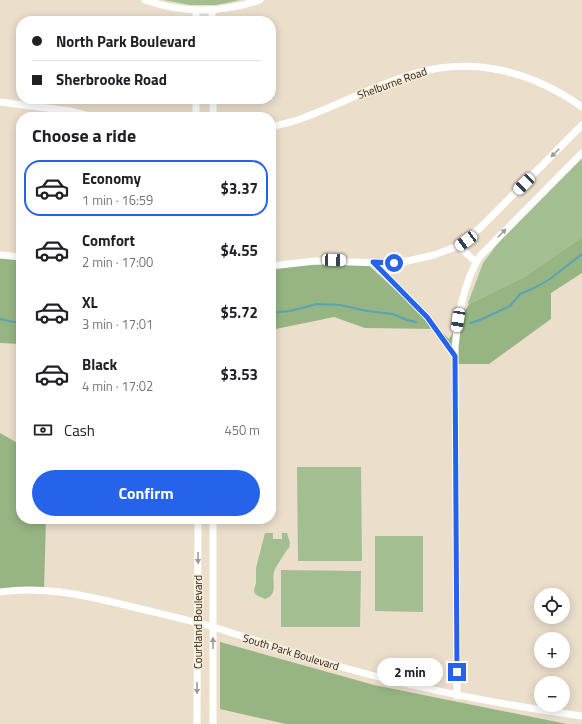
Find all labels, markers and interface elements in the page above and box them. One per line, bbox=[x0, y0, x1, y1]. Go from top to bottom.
text: North Park Boulevard bbox=[56, 30, 196, 53]
street label: Shelburne Road bbox=[355, 63, 429, 103]
text: Sherbrooke Road bbox=[56, 68, 167, 91]
text: Choose a ride bbox=[32, 122, 136, 149]
one-way arrow bbox=[550, 148, 559, 158]
text: Economy bbox=[82, 167, 141, 190]
icon: car bbox=[34, 170, 70, 206]
car bbox=[511, 171, 537, 197]
text: $3.37 bbox=[221, 177, 258, 200]
text: 1 min · 16:59 bbox=[82, 190, 153, 210]
one-way arrow bbox=[497, 228, 507, 238]
text: Comfort bbox=[82, 229, 135, 252]
car bbox=[453, 229, 479, 253]
icon: car bbox=[34, 232, 70, 268]
text: $4.55 bbox=[221, 239, 258, 262]
text: 2 min · 17:00 bbox=[82, 252, 153, 272]
car bbox=[322, 254, 346, 266]
route start bbox=[385, 254, 403, 272]
text: XL bbox=[82, 291, 98, 314]
icon: car bbox=[34, 294, 70, 330]
text: $5.72 bbox=[221, 301, 258, 324]
car bbox=[450, 307, 466, 333]
text: 3 min · 17:01 bbox=[82, 314, 153, 334]
text: Black bbox=[82, 353, 117, 376]
icon: car bbox=[34, 356, 70, 392]
text: $3.53 bbox=[221, 363, 258, 386]
text: 4 min · 17:02 bbox=[82, 376, 153, 396]
icon: cash bbox=[32, 419, 54, 441]
text: Cash bbox=[64, 419, 95, 442]
text: 450 m bbox=[224, 420, 260, 440]
button: Confirm bbox=[32, 470, 260, 516]
one-way arrow bbox=[195, 552, 201, 565]
street label: Courtland Boulevard bbox=[190, 575, 206, 669]
map controls bbox=[534, 588, 570, 712]
button: locate bbox=[534, 588, 570, 624]
street label: South Park Boulevard bbox=[241, 630, 341, 674]
button: + bbox=[534, 632, 570, 668]
one-way arrow bbox=[210, 636, 216, 649]
callout: 2 min bbox=[377, 658, 443, 686]
text: 2 min bbox=[394, 662, 426, 682]
route end bbox=[448, 663, 466, 681]
button: − bbox=[534, 676, 570, 712]
one-way arrow bbox=[194, 682, 200, 695]

